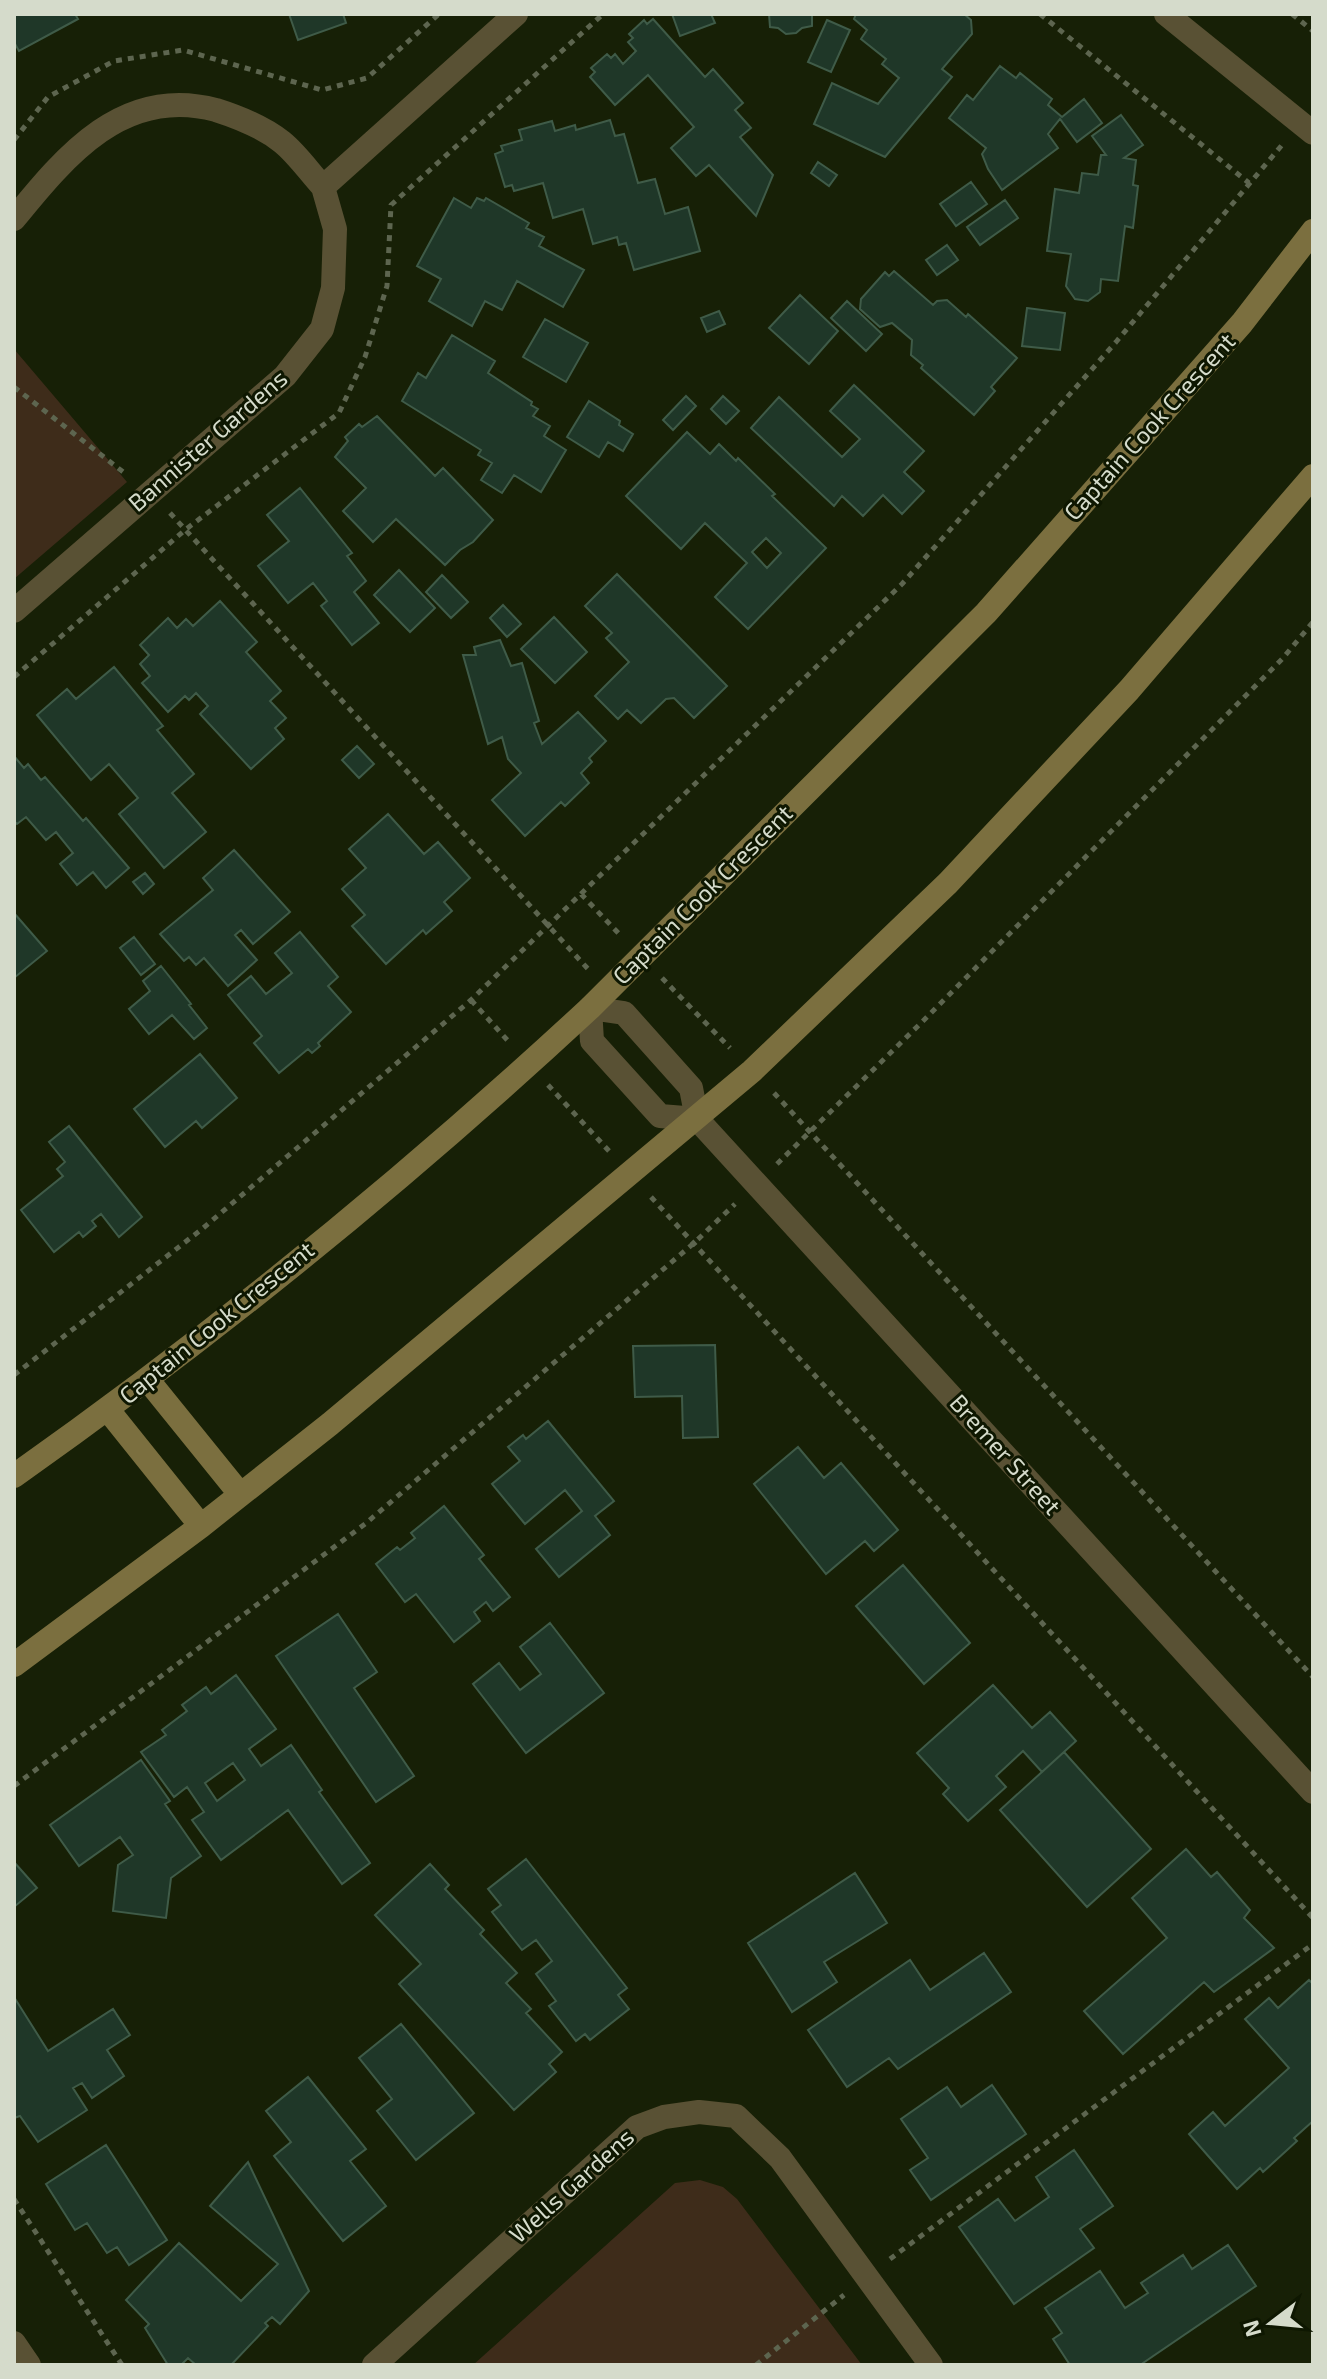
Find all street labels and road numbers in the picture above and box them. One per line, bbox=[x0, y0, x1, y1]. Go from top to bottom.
street label: Captain Cook Crescent bbox=[1057, 326, 1241, 526]
street label: Bannister Gardens bbox=[122, 363, 292, 517]
street label: Captain Cook Crescent bbox=[606, 798, 798, 990]
street label: Captain Cook Crescent bbox=[113, 1234, 319, 1409]
street label: Bremer Street bbox=[944, 1388, 1068, 1520]
street label: Wells Gardens bbox=[503, 2121, 639, 2248]

